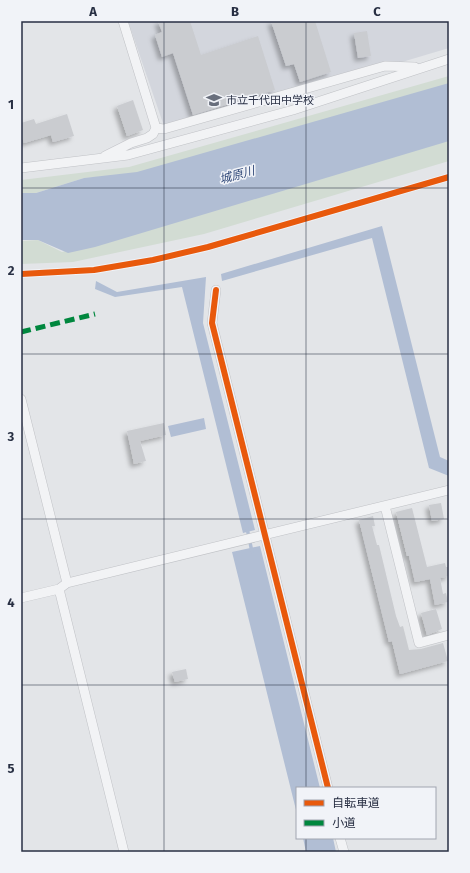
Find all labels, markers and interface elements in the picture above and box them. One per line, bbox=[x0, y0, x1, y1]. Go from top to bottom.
text: A bbox=[88, 4, 97, 19]
text: B bbox=[231, 4, 239, 19]
text: C bbox=[373, 4, 381, 19]
school or university icon: 市立千代田中学校 bbox=[205, 91, 223, 109]
place label: 市立千代田中学校 bbox=[226, 94, 314, 107]
text: 1 bbox=[8, 97, 14, 112]
water label: 城原川 bbox=[218, 163, 258, 186]
text: 2 bbox=[8, 263, 15, 278]
text: 3 bbox=[7, 429, 15, 444]
text: 4 bbox=[7, 595, 15, 610]
text: 5 bbox=[8, 761, 15, 776]
legend bbox=[296, 787, 436, 839]
text: 自転車道 bbox=[332, 796, 380, 810]
text: 小道 bbox=[332, 816, 356, 830]

